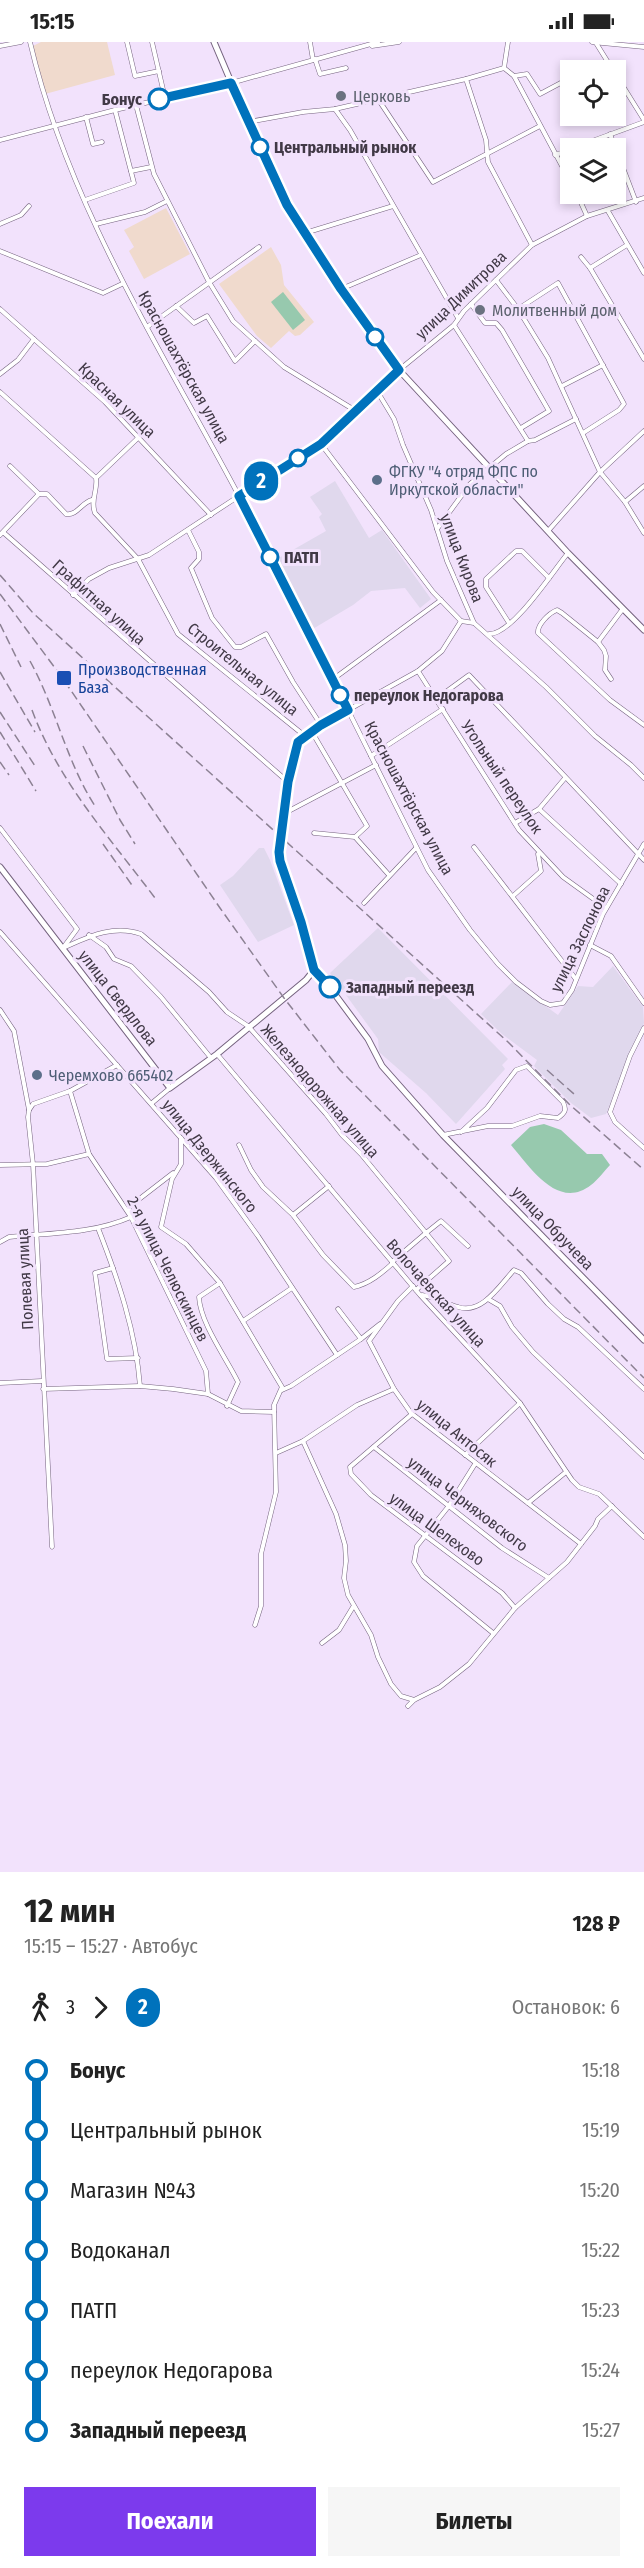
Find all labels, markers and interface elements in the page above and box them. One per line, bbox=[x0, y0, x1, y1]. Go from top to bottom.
text: 15:15 bbox=[30, 8, 75, 35]
map controls bbox=[560, 60, 626, 204]
button: locate bbox=[560, 60, 626, 126]
place label: Церковь bbox=[353, 87, 410, 106]
marker: Бонус bbox=[148, 88, 170, 110]
marker: Церковь bbox=[334, 89, 348, 103]
place label: Бонус bbox=[102, 90, 142, 109]
marker: Центральный рынок bbox=[251, 138, 269, 156]
place label: Центральный рынок bbox=[274, 138, 417, 157]
button: layers bbox=[560, 138, 626, 204]
street label: улица Димитрова bbox=[412, 247, 510, 343]
street label: Красношахтёрская улица bbox=[134, 288, 234, 447]
place label: Молитвенный дом bbox=[492, 301, 617, 320]
marker: Молитвенный дом bbox=[473, 303, 487, 317]
unlabelled marker bbox=[366, 328, 384, 346]
street label: Красная улица bbox=[75, 359, 160, 442]
unlabelled marker bbox=[289, 449, 307, 467]
line badge: 2 bbox=[242, 462, 280, 500]
place label: ФГКУ "4 отряд ФПС по Иркутской области" bbox=[389, 462, 538, 499]
text: 2 bbox=[256, 468, 266, 494]
marker: ФГКУ "4 отряд ФПС по Иркутской области" bbox=[370, 473, 384, 487]
street label: улица Кирова bbox=[436, 511, 488, 605]
marker: ПАТП bbox=[261, 548, 279, 566]
place label: ПАТП bbox=[284, 548, 319, 567]
street label: Графитная улица bbox=[49, 555, 150, 649]
street label: Строительная улица bbox=[184, 619, 302, 720]
place label: Производственная База bbox=[78, 660, 207, 697]
marker: Производственная База bbox=[55, 669, 73, 687]
marker: переулок Недогарова bbox=[331, 686, 349, 704]
place label: переулок Недогарова bbox=[354, 686, 504, 705]
street label: Угольный переулок bbox=[457, 716, 547, 838]
street label: Красношахтёрская улица bbox=[360, 718, 458, 878]
street label: улица Заслонова bbox=[546, 883, 614, 995]
street label: улица Свердлова bbox=[75, 946, 161, 1050]
marker: Западный переезд bbox=[319, 976, 341, 998]
place label: Западный переезд bbox=[345, 978, 474, 997]
street label: Железнодорожная улица bbox=[257, 1020, 383, 1162]
place label: Черемхово 665402 bbox=[49, 1066, 173, 1085]
marker: Черемхово 665402 bbox=[30, 1068, 44, 1082]
street label: улица Дзержинского bbox=[158, 1096, 262, 1216]
street label: улица Обручева bbox=[508, 1182, 598, 1274]
street label: 2-я улица Челюскинцев bbox=[123, 1193, 213, 1345]
street label: Полевая улица bbox=[13, 1228, 37, 1330]
street label: Волочаевская улица bbox=[382, 1235, 490, 1351]
street label: улица Антосяк bbox=[413, 1395, 501, 1471]
street label: улица Черняховского bbox=[404, 1453, 532, 1555]
street label: улица Шелехово bbox=[386, 1488, 488, 1570]
text: 12 мин bbox=[24, 1891, 116, 1931]
text: 128 ₽ bbox=[572, 1910, 620, 1937]
text: 15:15 – 15:27 · Автобус bbox=[24, 1934, 198, 1958]
icon: walk bbox=[24, 1991, 57, 2024]
icon: forward bbox=[84, 1991, 117, 2024]
text: 2 bbox=[138, 1994, 148, 2020]
text: 3 bbox=[66, 1995, 75, 2019]
text: Остановок: 6 bbox=[512, 1995, 620, 2019]
text: Бонус bbox=[70, 2057, 125, 2084]
text: 15:18 bbox=[582, 2058, 620, 2082]
text: Центральный рынок bbox=[70, 2117, 262, 2144]
text: 15:19 bbox=[582, 2118, 620, 2142]
text: Магазин №43 bbox=[70, 2177, 196, 2204]
text: 15:20 bbox=[580, 2178, 620, 2202]
text: Водоканал bbox=[70, 2237, 171, 2264]
text: 15:22 bbox=[581, 2238, 620, 2262]
text: ПАТП bbox=[70, 2297, 117, 2324]
text: 15:23 bbox=[581, 2298, 620, 2322]
text: переулок Недогарова bbox=[70, 2357, 273, 2384]
text: 15:24 bbox=[581, 2358, 620, 2382]
text: Западный переезд bbox=[70, 2417, 246, 2444]
text: 15:27 bbox=[582, 2418, 620, 2442]
button: Поехали bbox=[24, 2487, 316, 2556]
button: Билеты bbox=[328, 2487, 620, 2556]

